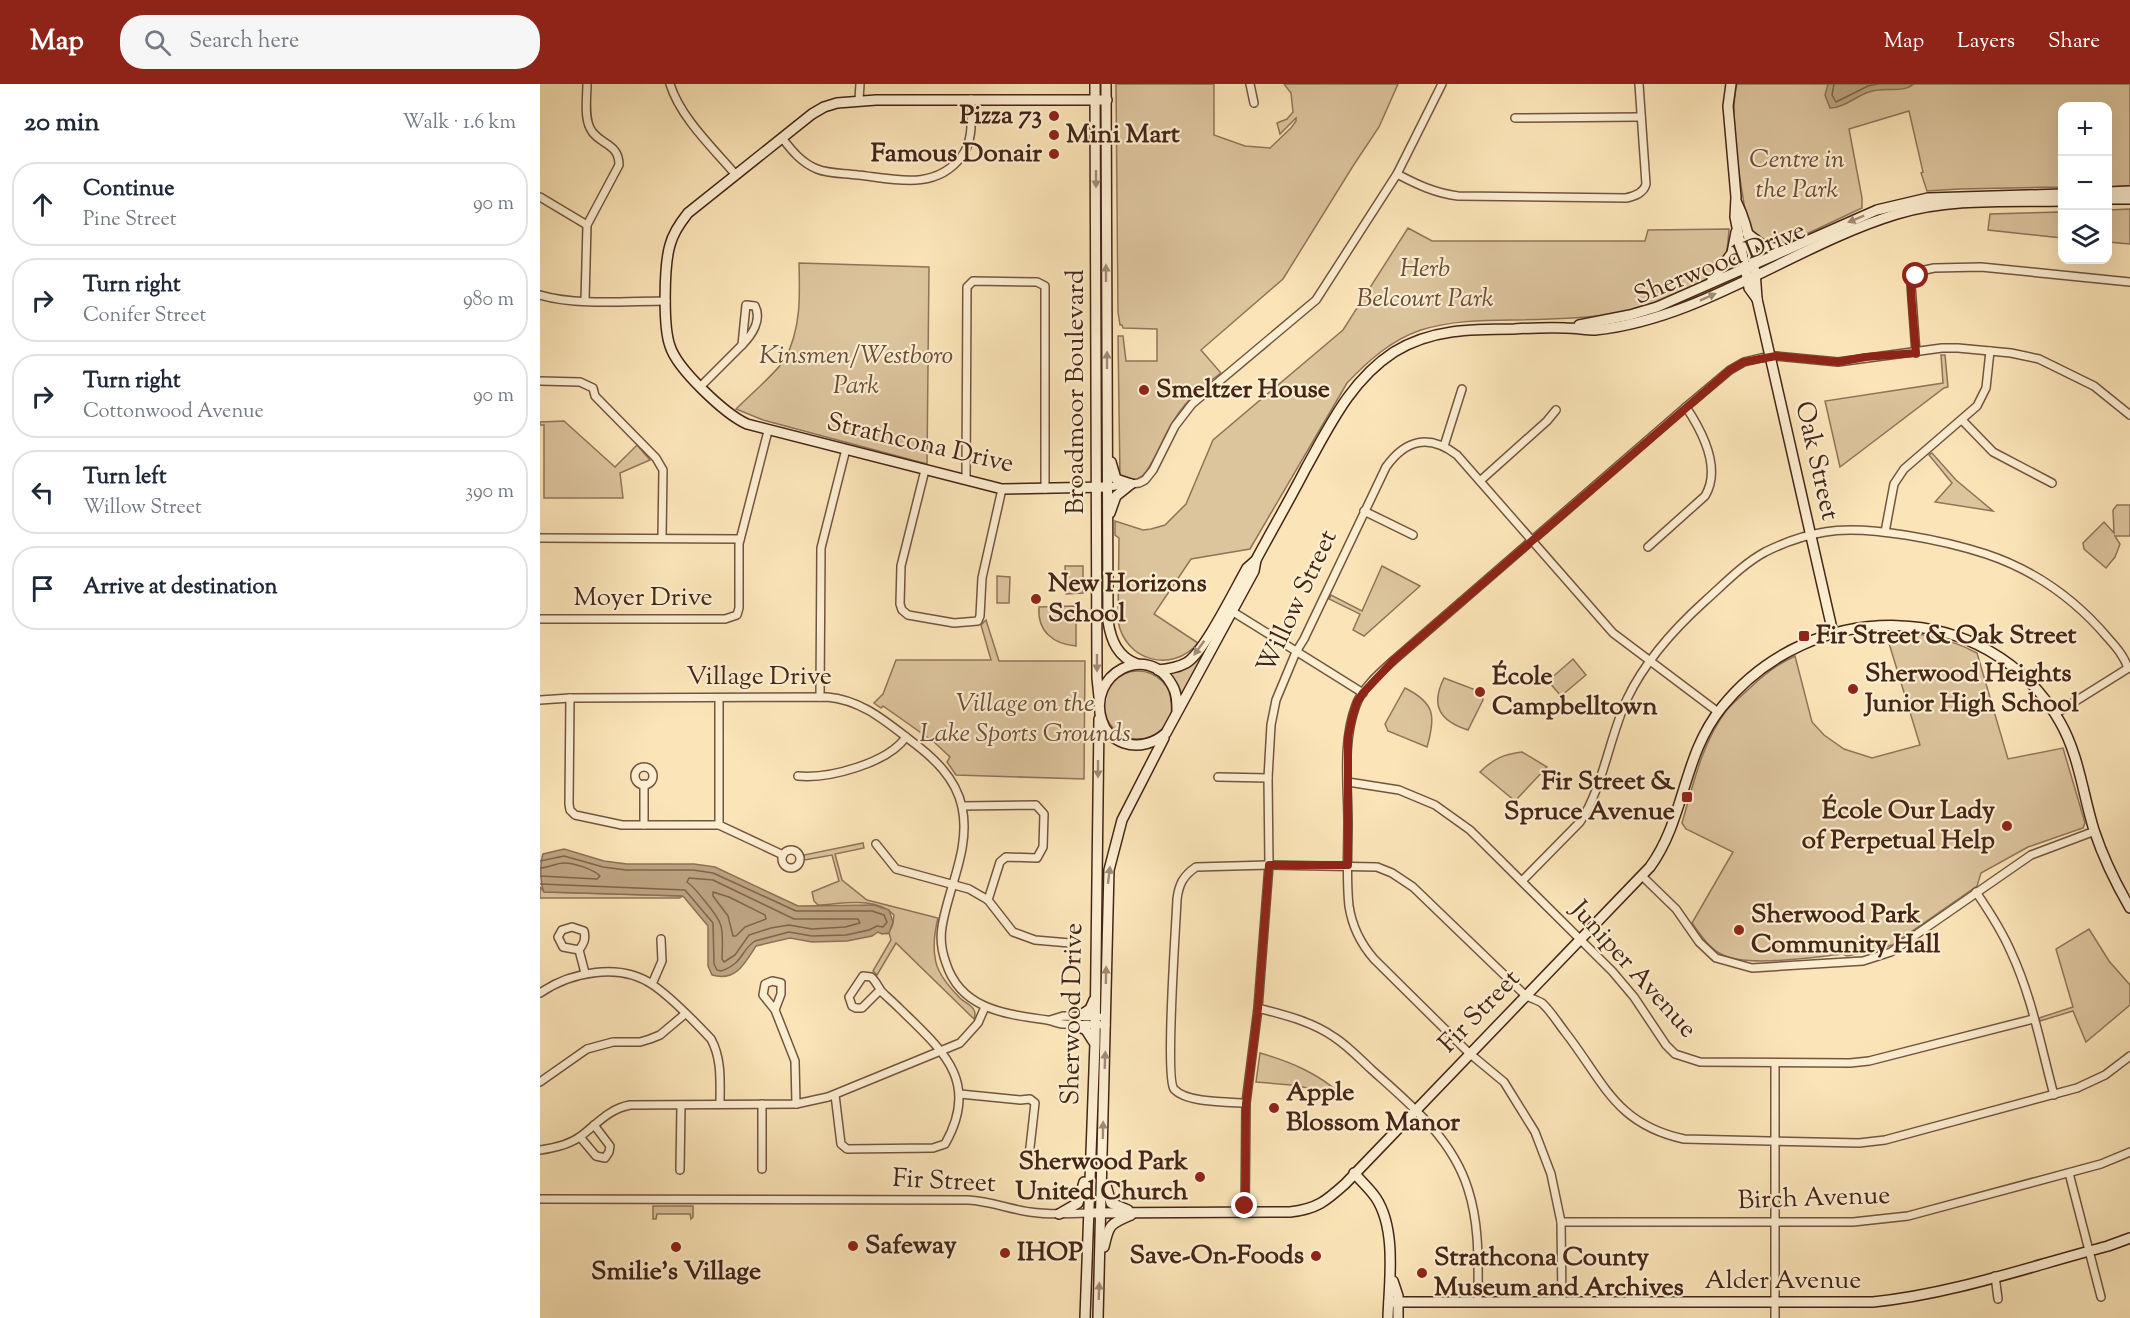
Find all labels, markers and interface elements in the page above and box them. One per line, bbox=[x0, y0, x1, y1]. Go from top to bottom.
search box bbox=[120, 15, 540, 69]
text: Map bbox=[30, 22, 84, 62]
icon: search bbox=[141, 26, 174, 59]
text: Search here bbox=[189, 26, 299, 58]
text: Map bbox=[1884, 27, 1924, 57]
text: Layers bbox=[1957, 27, 2015, 57]
text: Share bbox=[2048, 27, 2100, 57]
place label: Pizza 73 bbox=[960, 98, 1042, 135]
map controls bbox=[2058, 102, 2112, 264]
button: + bbox=[2058, 102, 2112, 156]
text: 20 min bbox=[24, 105, 100, 142]
text: Walk · 1.6 km bbox=[402, 109, 516, 138]
marker: Pizza 73 bbox=[1047, 109, 1061, 123]
place label: Mini Mart bbox=[1066, 117, 1180, 154]
marker: Mini Mart bbox=[1047, 128, 1061, 142]
place label: Famous Donair bbox=[871, 136, 1042, 173]
park label: Centre in the Park bbox=[1749, 142, 1845, 209]
marker: Famous Donair bbox=[1047, 147, 1061, 161]
button: − bbox=[2058, 156, 2112, 210]
one-way arrow bbox=[1091, 170, 1101, 189]
text: Continue bbox=[83, 174, 174, 206]
icon: ahead bbox=[26, 188, 59, 221]
text: 90 m bbox=[473, 190, 514, 219]
text: Pine Street bbox=[83, 206, 177, 235]
button: layers bbox=[2058, 210, 2112, 264]
street label: Sherwood Drive bbox=[1629, 213, 1811, 315]
one-way arrow bbox=[1846, 214, 1864, 224]
park label: Herb Belcourt Park bbox=[1356, 251, 1494, 318]
route start bbox=[1902, 262, 1928, 288]
one-way arrow bbox=[1102, 264, 1111, 283]
street label: Broadmoor Boulevard bbox=[1058, 269, 1095, 515]
text: Turn right bbox=[83, 270, 180, 302]
icon: right bbox=[26, 284, 59, 317]
text: 980 m bbox=[463, 286, 514, 315]
one-way arrow bbox=[1699, 291, 1717, 301]
text: Conifer Street bbox=[83, 302, 206, 331]
park label: Kinsmen/Westboro Park bbox=[759, 338, 953, 405]
one-way arrow bbox=[1102, 350, 1112, 369]
text: Turn right bbox=[83, 366, 180, 398]
place label: Smeltzer House bbox=[1156, 372, 1330, 409]
icon: right bbox=[26, 380, 59, 413]
text: 90 m bbox=[473, 382, 514, 411]
marker: Smeltzer House bbox=[1137, 383, 1151, 397]
text: Cottonwood Avenue bbox=[83, 398, 264, 427]
street label: Oak Street bbox=[1784, 398, 1848, 524]
street label: Strathcona Drive bbox=[823, 404, 1017, 484]
text: Turn left bbox=[83, 462, 166, 494]
icon: left bbox=[26, 476, 59, 509]
text: 390 m bbox=[465, 478, 514, 507]
text: Willow Street bbox=[83, 494, 202, 523]
street label: Willow Street bbox=[1249, 524, 1347, 680]
place label: New Horizons School bbox=[1048, 566, 1207, 633]
icon: arrive bbox=[26, 572, 59, 605]
text: Arrive at destination bbox=[83, 572, 278, 604]
street label: Moyer Drive bbox=[573, 580, 713, 617]
marker: New Horizons School bbox=[1029, 592, 1043, 606]
place label: Fir Street & Oak Street bbox=[1816, 618, 2076, 655]
marker: Fir Street & Oak Street bbox=[1797, 629, 1811, 643]
one-way arrow bbox=[1193, 640, 1205, 656]
one-way arrow bbox=[1092, 653, 1102, 672]
place label: Sherwood Heights Junior High School bbox=[1863, 656, 2079, 723]
street label: Village Drive bbox=[686, 659, 832, 696]
place label: École Campbelltown bbox=[1492, 659, 1658, 726]
marker: Sherwood Heights Junior High School bbox=[1846, 682, 1860, 696]
marker: École Campbelltown bbox=[1473, 685, 1487, 699]
park label: Village on the Lake Sports Grounds bbox=[919, 686, 1131, 753]
one-way arrow bbox=[1093, 759, 1103, 778]
place label: Fir Street & Spruce Avenue bbox=[1504, 764, 1675, 831]
marker: Fir Street & Spruce Avenue bbox=[1680, 790, 1694, 804]
place label: École Our Lady of Perpetual Help bbox=[1802, 793, 1995, 860]
marker: École Our Lady of Perpetual Help bbox=[2000, 819, 2014, 833]
one-way arrow bbox=[1104, 866, 1114, 885]
street label: Juniper Avenue bbox=[1560, 892, 1705, 1047]
place label: Sherwood Park Community Hall bbox=[1751, 897, 1941, 964]
street label: Sherwood Drive bbox=[1053, 923, 1093, 1105]
marker: Sherwood Park Community Hall bbox=[1732, 923, 1746, 937]
street label: Fir Street bbox=[1431, 962, 1529, 1062]
one-way arrow bbox=[1101, 966, 1111, 985]
one-way arrow bbox=[1100, 1051, 1109, 1070]
place label: Apple Blossom Manor bbox=[1286, 1075, 1460, 1142]
marker: Apple Blossom Manor bbox=[1267, 1101, 1281, 1115]
one-way arrow bbox=[1098, 1120, 1108, 1139]
place label: Sherwood Park United Church bbox=[1015, 1144, 1189, 1211]
street label: Fir Street bbox=[891, 1161, 997, 1203]
marker: Sherwood Park United Church bbox=[1193, 1170, 1207, 1184]
street label: Birch Avenue bbox=[1737, 1178, 1891, 1220]
route end bbox=[1231, 1192, 1257, 1218]
place label: Safeway bbox=[865, 1228, 957, 1265]
place label: IHOP bbox=[1017, 1235, 1083, 1272]
place label: Save-On-Foods bbox=[1130, 1238, 1304, 1275]
marker: Safeway bbox=[846, 1239, 860, 1253]
marker: Smilie's Village bbox=[669, 1240, 683, 1254]
place label: Strathcona County Museum and Archives bbox=[1434, 1240, 1684, 1307]
marker: IHOP bbox=[998, 1246, 1012, 1260]
marker: Save-On-Foods bbox=[1309, 1249, 1323, 1263]
place label: Smilie's Village bbox=[591, 1254, 761, 1291]
street label: Alder Avenue bbox=[1705, 1263, 1861, 1300]
marker: Strathcona County Museum and Archives bbox=[1415, 1266, 1429, 1280]
one-way arrow bbox=[1094, 1281, 1103, 1300]

